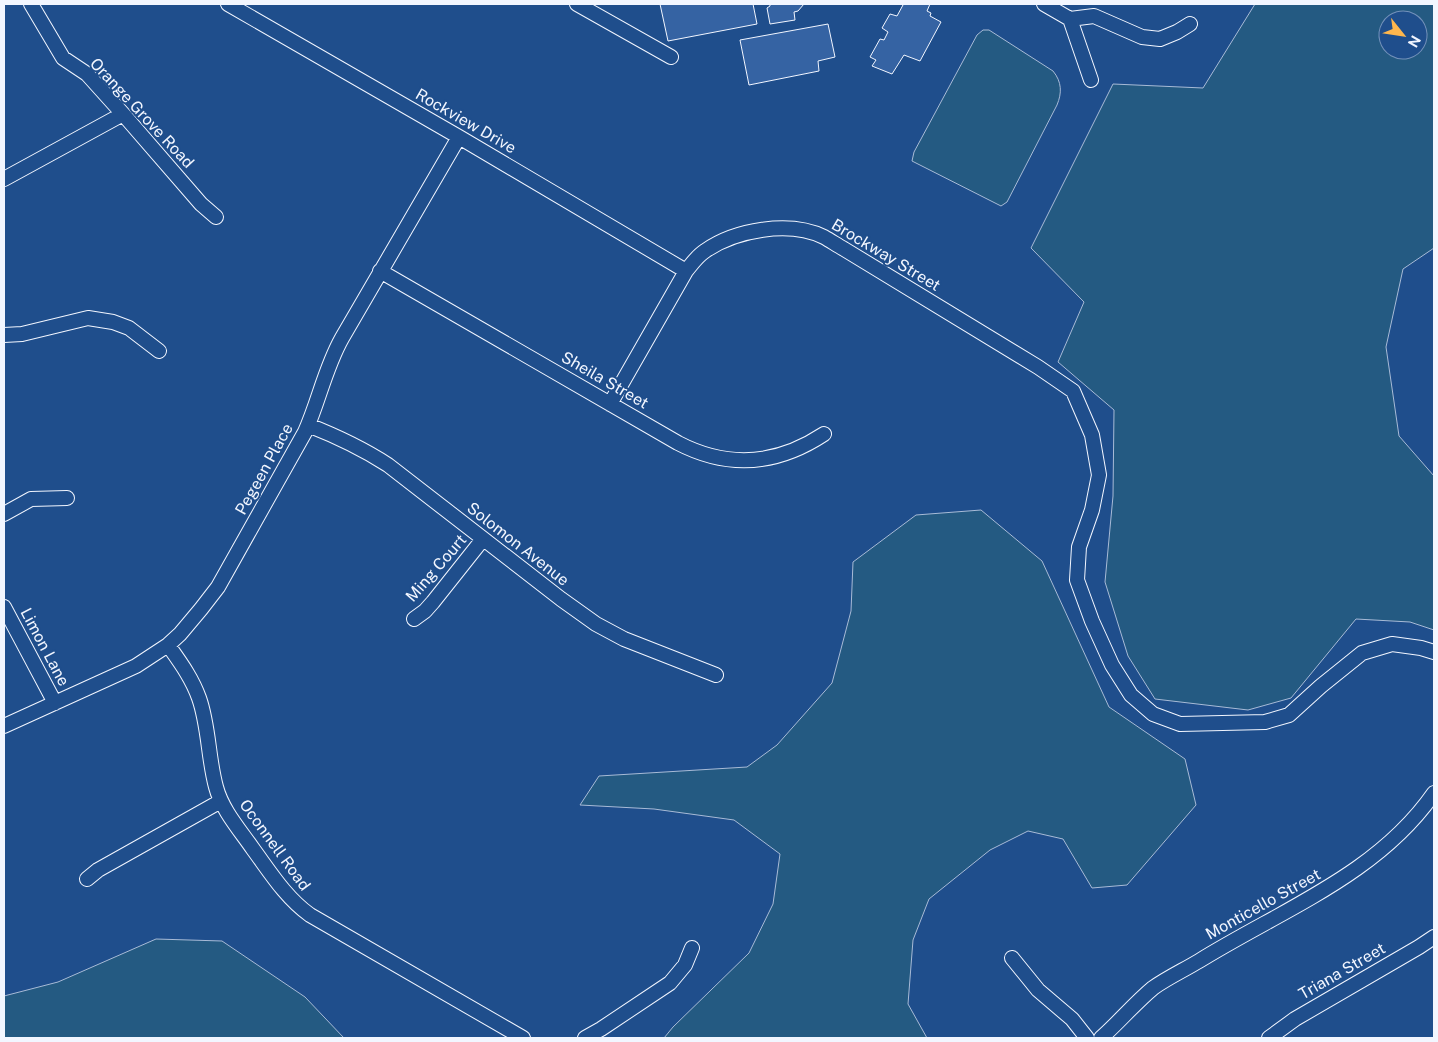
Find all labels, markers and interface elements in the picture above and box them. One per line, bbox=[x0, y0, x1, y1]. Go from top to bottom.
north arrow bbox=[1378, 10, 1428, 60]
text: N bbox=[1405, 33, 1424, 50]
street label: Orange Grove Road bbox=[86, 54, 198, 172]
street label: Rockview Drive bbox=[412, 85, 520, 157]
street label: Brockway Street bbox=[828, 215, 944, 295]
street label: Sheila Street bbox=[558, 347, 652, 413]
street label: Pegeen Place bbox=[231, 420, 297, 518]
street label: Solomon Avenue bbox=[463, 498, 573, 590]
street label: Ming Court bbox=[402, 530, 470, 606]
street label: Limon Lane bbox=[17, 605, 73, 689]
street label: Oconnell Road bbox=[236, 796, 314, 894]
street label: Monticello Street bbox=[1202, 865, 1324, 943]
street label: Triana Street bbox=[1295, 939, 1389, 1003]

